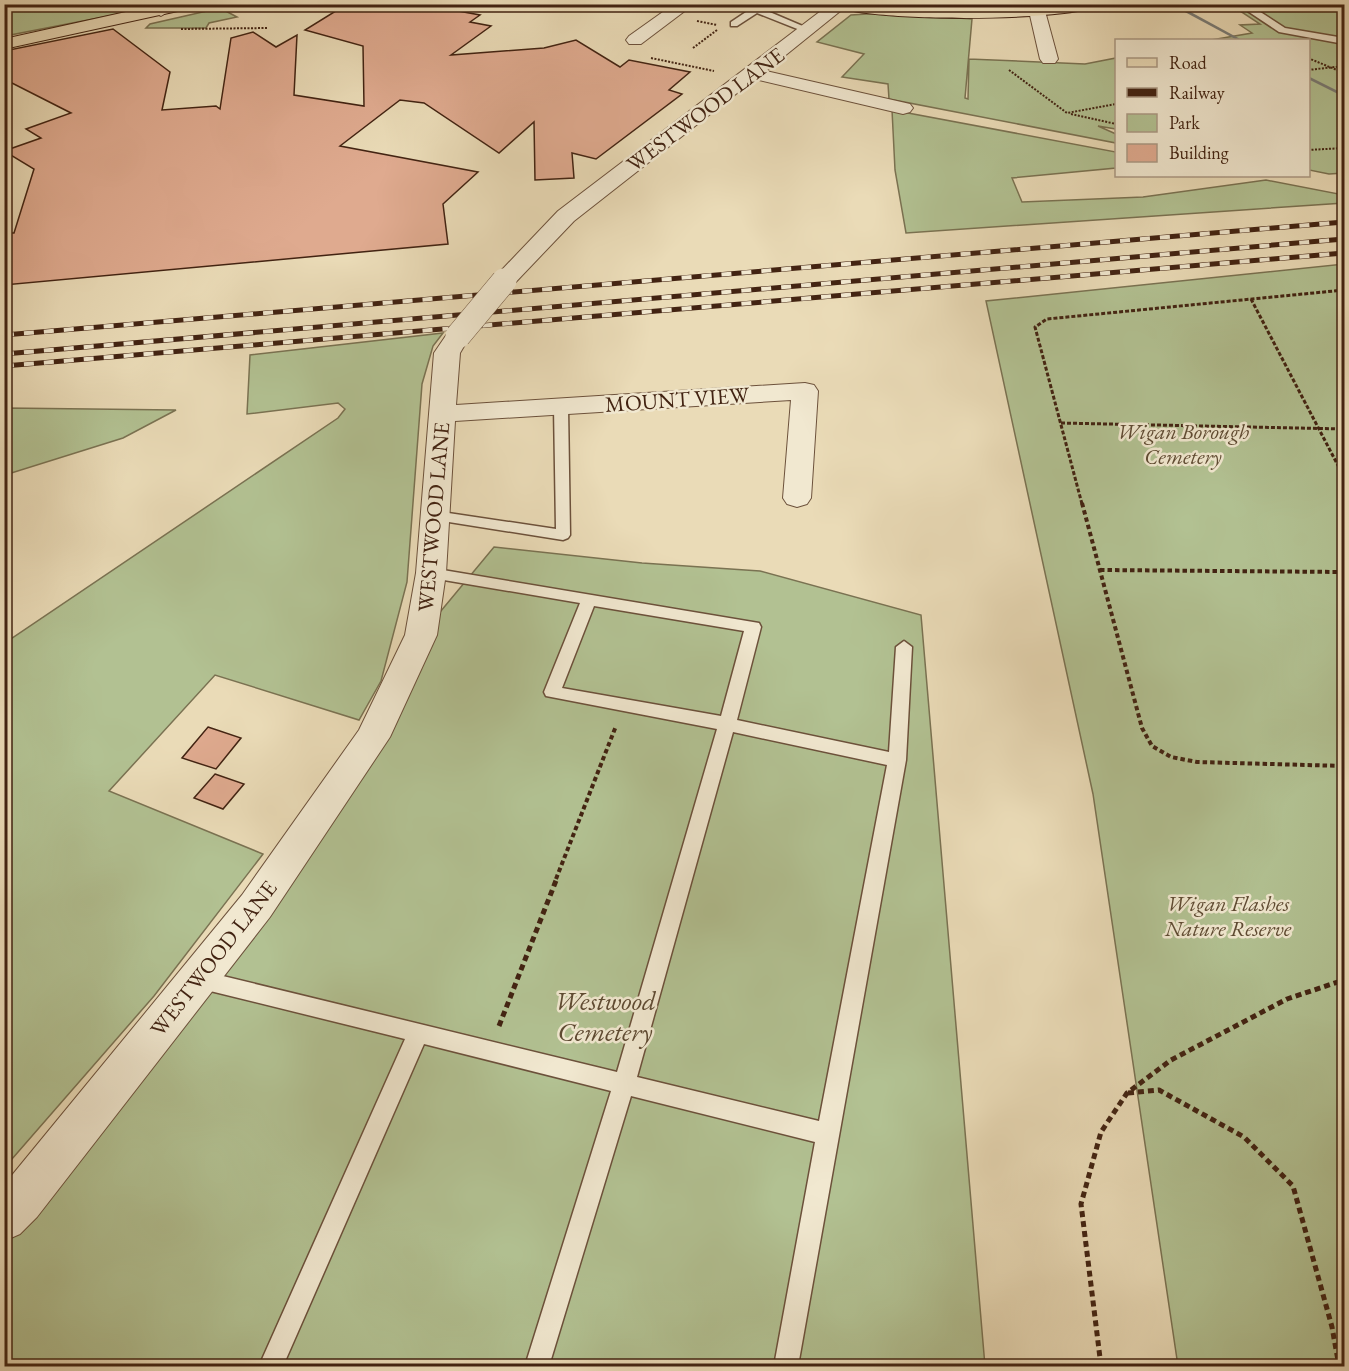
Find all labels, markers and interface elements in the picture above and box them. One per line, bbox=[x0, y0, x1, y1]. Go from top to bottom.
legend bbox=[1115, 39, 1310, 177]
street label: WESTWOOD LANE bbox=[621, 41, 790, 178]
text: Road bbox=[1169, 51, 1208, 74]
text: Railway bbox=[1169, 81, 1225, 104]
text: Park bbox=[1169, 111, 1200, 134]
text: Building bbox=[1169, 141, 1229, 164]
street label: MOUNT VIEW bbox=[604, 380, 751, 419]
park label: Wigan Borough Cemetery bbox=[1117, 417, 1250, 471]
street label: WESTWOOD LANE bbox=[411, 421, 456, 613]
street label: WESTWOOD LANE bbox=[143, 874, 283, 1042]
park label: Wigan Flashes Nature Reserve bbox=[1164, 889, 1292, 943]
park label: Westwood Cemetery bbox=[554, 983, 657, 1049]

